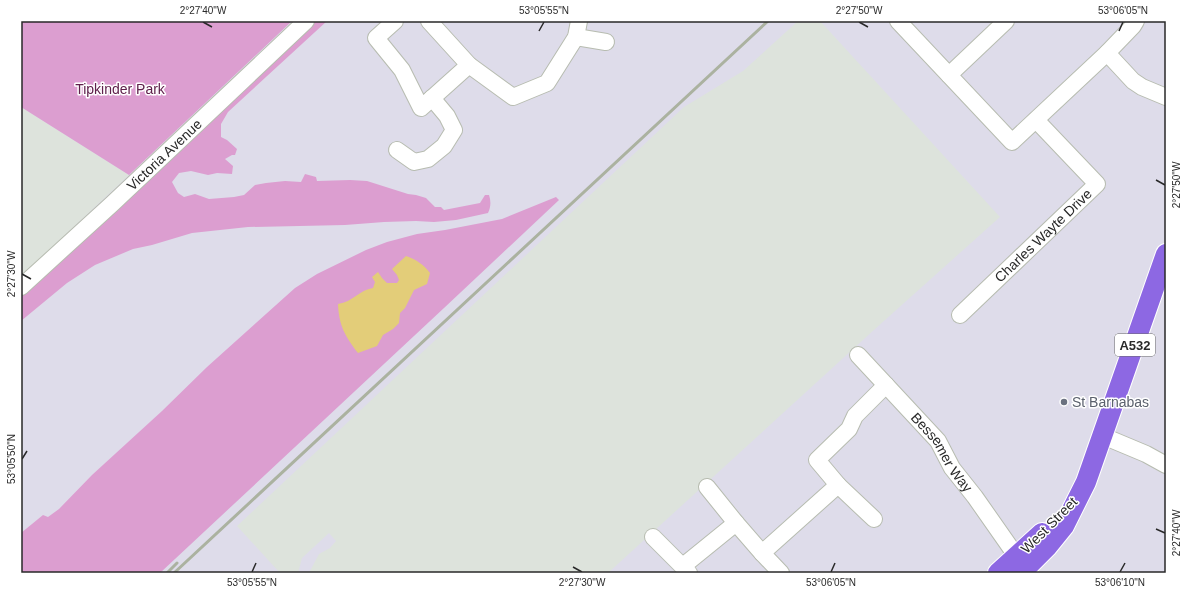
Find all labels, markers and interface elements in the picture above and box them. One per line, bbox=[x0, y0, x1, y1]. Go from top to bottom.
text: 2°27'40"W bbox=[180, 5, 227, 16]
text: 53°05'55"N bbox=[519, 5, 569, 16]
text: 2°27'50"W bbox=[836, 5, 883, 16]
text: 53°06'05"N bbox=[1098, 5, 1148, 16]
park label: Tipkinder Park bbox=[75, 81, 166, 97]
street label: Victoria Avenue bbox=[124, 116, 205, 194]
text: 2°27'50"W bbox=[1171, 161, 1182, 208]
street label: Charles Wayte Drive bbox=[991, 185, 1095, 286]
text: 2°27'30"W bbox=[6, 250, 17, 297]
road number: A532 bbox=[1115, 334, 1155, 356]
place label: St Barnabas bbox=[1072, 394, 1149, 410]
marker: St Barnabas bbox=[1059, 397, 1069, 407]
street label: Bessemer Way bbox=[908, 409, 976, 495]
text: 53°05'50"N bbox=[6, 434, 17, 484]
street label: West Street bbox=[1018, 494, 1080, 556]
text: 2°27'40"W bbox=[1171, 509, 1182, 556]
text: 53°05'55"N bbox=[227, 577, 277, 588]
text: 2°27'30"W bbox=[559, 577, 606, 588]
text: 53°06'05"N bbox=[806, 577, 856, 588]
text: 53°06'10"N bbox=[1095, 577, 1145, 588]

